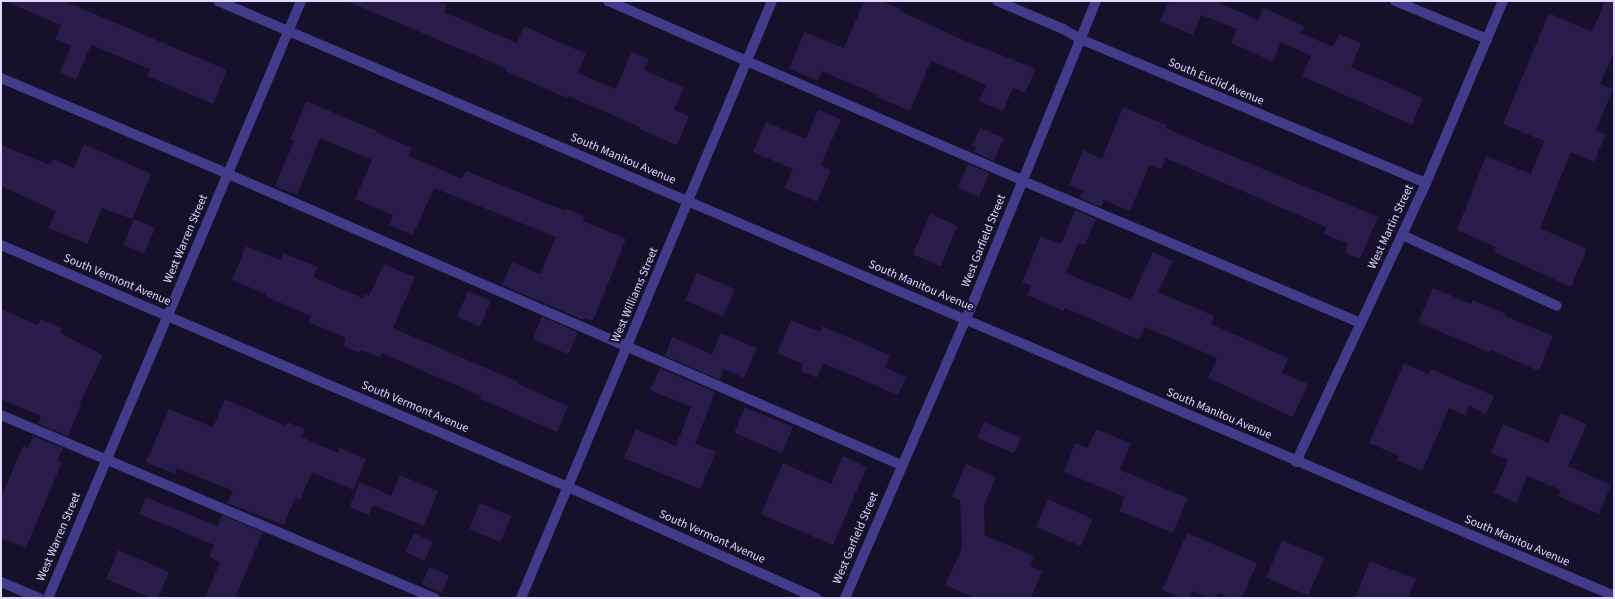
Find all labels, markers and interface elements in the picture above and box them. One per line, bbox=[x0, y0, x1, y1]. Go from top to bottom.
street label: South Euclid Avenue bbox=[1166, 55, 1266, 109]
street label: South Manitou Avenue bbox=[568, 130, 678, 188]
street label: West Martin Street bbox=[1365, 182, 1417, 272]
street label: West Warren Street bbox=[161, 192, 211, 286]
street label: West Garfield Street bbox=[959, 192, 1009, 290]
street label: West Williams Street bbox=[609, 245, 661, 345]
street label: South Vermont Avenue bbox=[61, 251, 173, 309]
street label: South Manitou Avenue bbox=[866, 257, 976, 315]
street label: South Vermont Avenue bbox=[359, 378, 471, 436]
street label: South Manitou Avenue bbox=[1164, 385, 1274, 443]
street label: West Warren Street bbox=[34, 490, 84, 584]
street label: West Garfield Street bbox=[830, 490, 882, 586]
street label: South Vermont Avenue bbox=[657, 507, 767, 567]
street label: South Manitou Avenue bbox=[1462, 512, 1572, 570]

